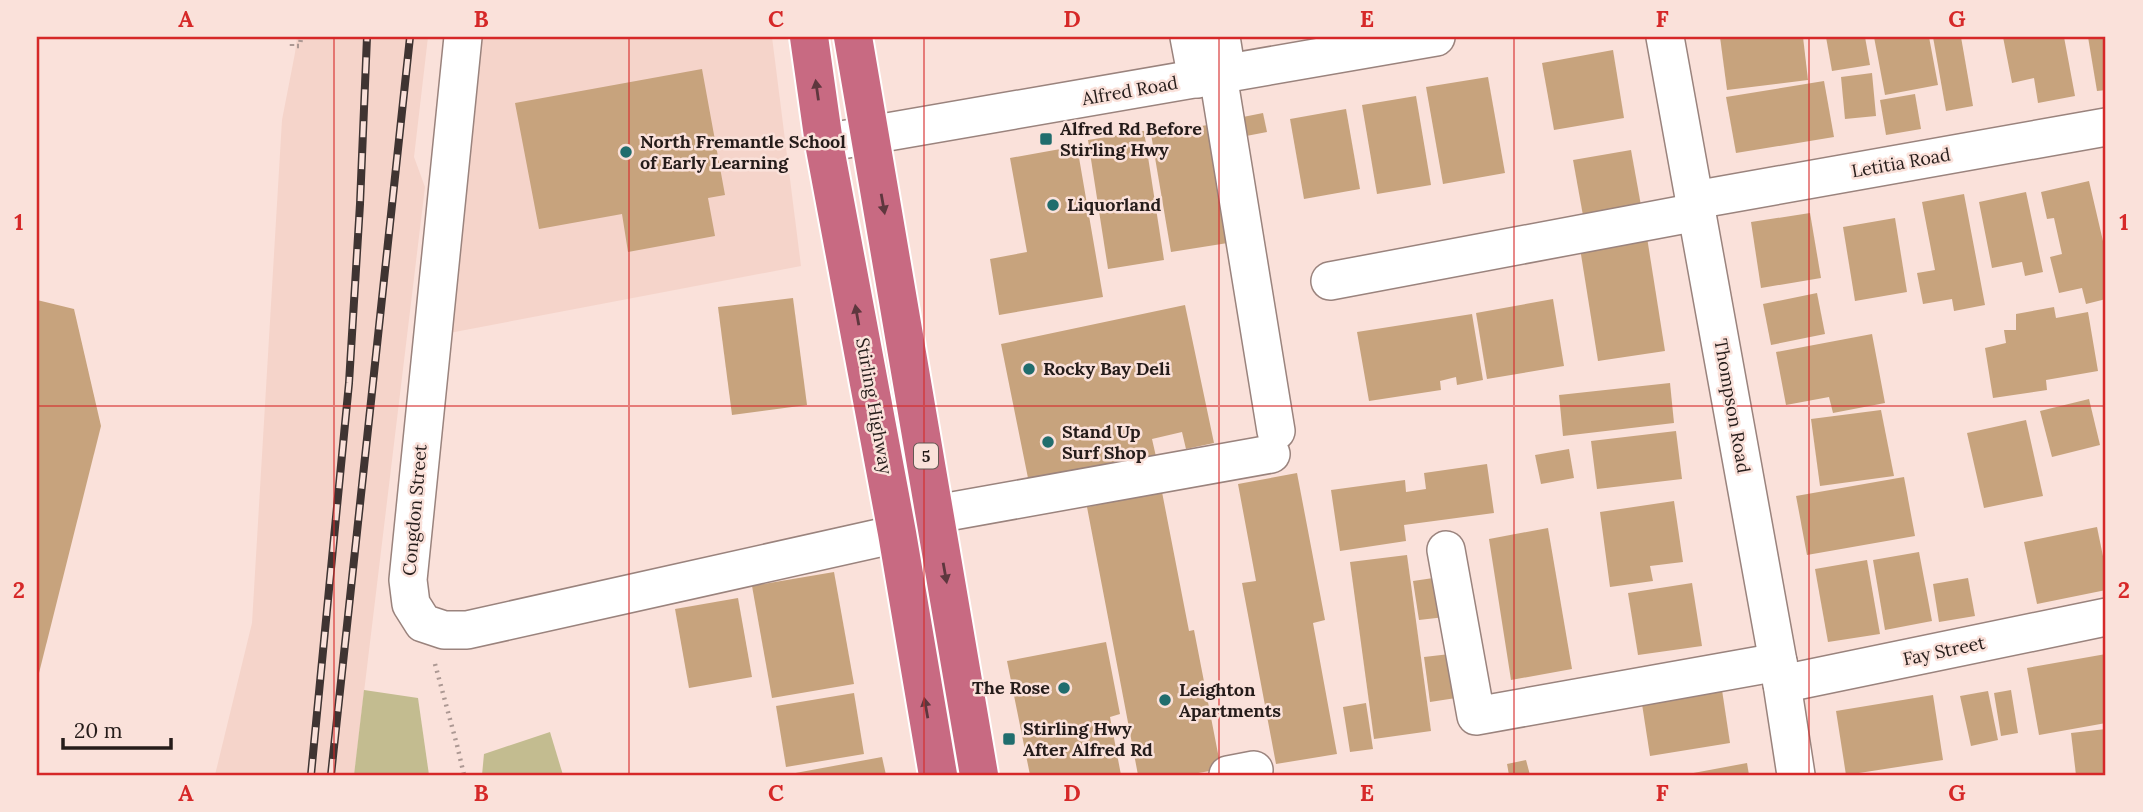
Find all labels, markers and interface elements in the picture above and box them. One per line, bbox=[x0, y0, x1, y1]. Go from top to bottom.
text: A bbox=[178, 4, 194, 33]
text: B bbox=[473, 4, 489, 33]
text: C bbox=[768, 4, 784, 33]
text: D bbox=[1063, 4, 1081, 33]
text: E bbox=[1360, 4, 1374, 33]
text: F bbox=[1655, 4, 1669, 33]
text: G bbox=[1948, 4, 1966, 33]
street label: Alfred Road bbox=[1079, 71, 1180, 110]
one-way arrow bbox=[811, 79, 822, 101]
place label: Alfred Rd Before Stirling Hwy bbox=[1060, 117, 1202, 161]
place label: North Fremantle School of Early Learning bbox=[640, 130, 846, 174]
marker: Alfred Rd Before Stirling Hwy bbox=[1038, 131, 1054, 147]
street label: Letitia Road bbox=[1850, 142, 1952, 183]
marker: North Fremantle School of Early Learning bbox=[618, 144, 634, 160]
one-way arrow bbox=[878, 193, 889, 215]
place label: Liquorland bbox=[1067, 193, 1161, 216]
marker: Liquorland bbox=[1045, 197, 1061, 213]
text: 1 bbox=[14, 207, 24, 236]
text: 1 bbox=[2119, 207, 2129, 236]
one-way arrow bbox=[851, 304, 862, 326]
street label: Stirling Highway bbox=[851, 336, 898, 477]
street label: Thompson Road bbox=[1709, 337, 1756, 475]
place label: Rocky Bay Deli bbox=[1043, 357, 1171, 380]
marker: Rocky Bay Deli bbox=[1021, 361, 1037, 377]
place label: Stand Up Surf Shop bbox=[1062, 420, 1147, 464]
marker: Stand Up Surf Shop bbox=[1040, 434, 1056, 450]
street label: Congdon Street bbox=[397, 443, 432, 577]
road number: 5 bbox=[914, 444, 938, 468]
one-way arrow bbox=[940, 562, 951, 584]
text: 2 bbox=[13, 575, 25, 604]
text: 2 bbox=[2118, 575, 2130, 604]
street label: Fay Street bbox=[1901, 631, 1987, 670]
place label: The Rose bbox=[972, 676, 1050, 699]
place label: Leighton Apartments bbox=[1179, 678, 1281, 722]
marker: The Rose bbox=[1056, 680, 1072, 696]
marker: Leighton Apartments bbox=[1157, 692, 1173, 708]
one-way arrow bbox=[920, 697, 931, 719]
scale bar bbox=[63, 707, 172, 751]
text: 20 m bbox=[74, 717, 123, 744]
place label: Stirling Hwy After Alfred Rd bbox=[1023, 717, 1153, 761]
marker: Stirling Hwy After Alfred Rd bbox=[1001, 731, 1017, 747]
text: A bbox=[178, 778, 194, 807]
text: B bbox=[473, 778, 489, 807]
text: C bbox=[768, 778, 784, 807]
text: D bbox=[1063, 778, 1081, 807]
text: E bbox=[1360, 778, 1374, 807]
text: F bbox=[1655, 778, 1669, 807]
text: G bbox=[1948, 778, 1966, 807]

